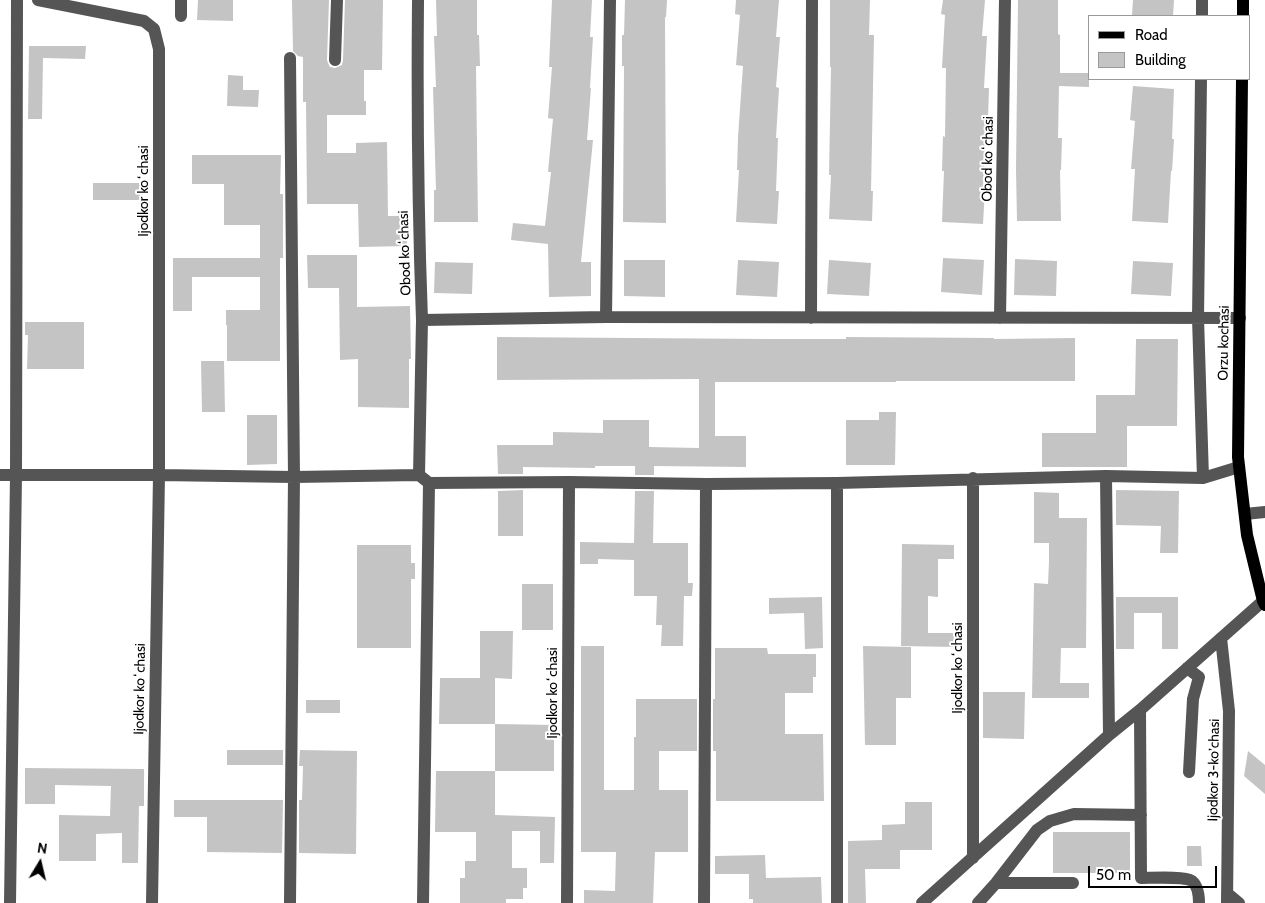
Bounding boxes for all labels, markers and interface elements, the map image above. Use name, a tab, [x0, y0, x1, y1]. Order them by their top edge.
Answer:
legend	[1088, 15, 1250, 80]
text: Road	[1135, 26, 1168, 44]
text: Building	[1135, 51, 1186, 69]
street label: Obod koʻchasi	[979, 116, 997, 202]
street label: Ijodkor koʻchasi	[136, 145, 152, 237]
street label: Obod koʻchasi	[395, 210, 415, 296]
street label: Orzu kochasi	[1215, 305, 1233, 381]
street label: Ijodkor koʻchasi	[950, 622, 966, 714]
street label: Ijodkor koʻchasi	[131, 643, 149, 735]
street label: Ijodkor koʻchasi	[545, 647, 561, 739]
street label: Ijodkor 3-koʼchasi	[1205, 718, 1223, 822]
north arrow	[15, 838, 65, 888]
text: N	[36, 839, 49, 858]
scale bar	[1090, 856, 1219, 888]
text: 50 m	[1096, 866, 1131, 884]

